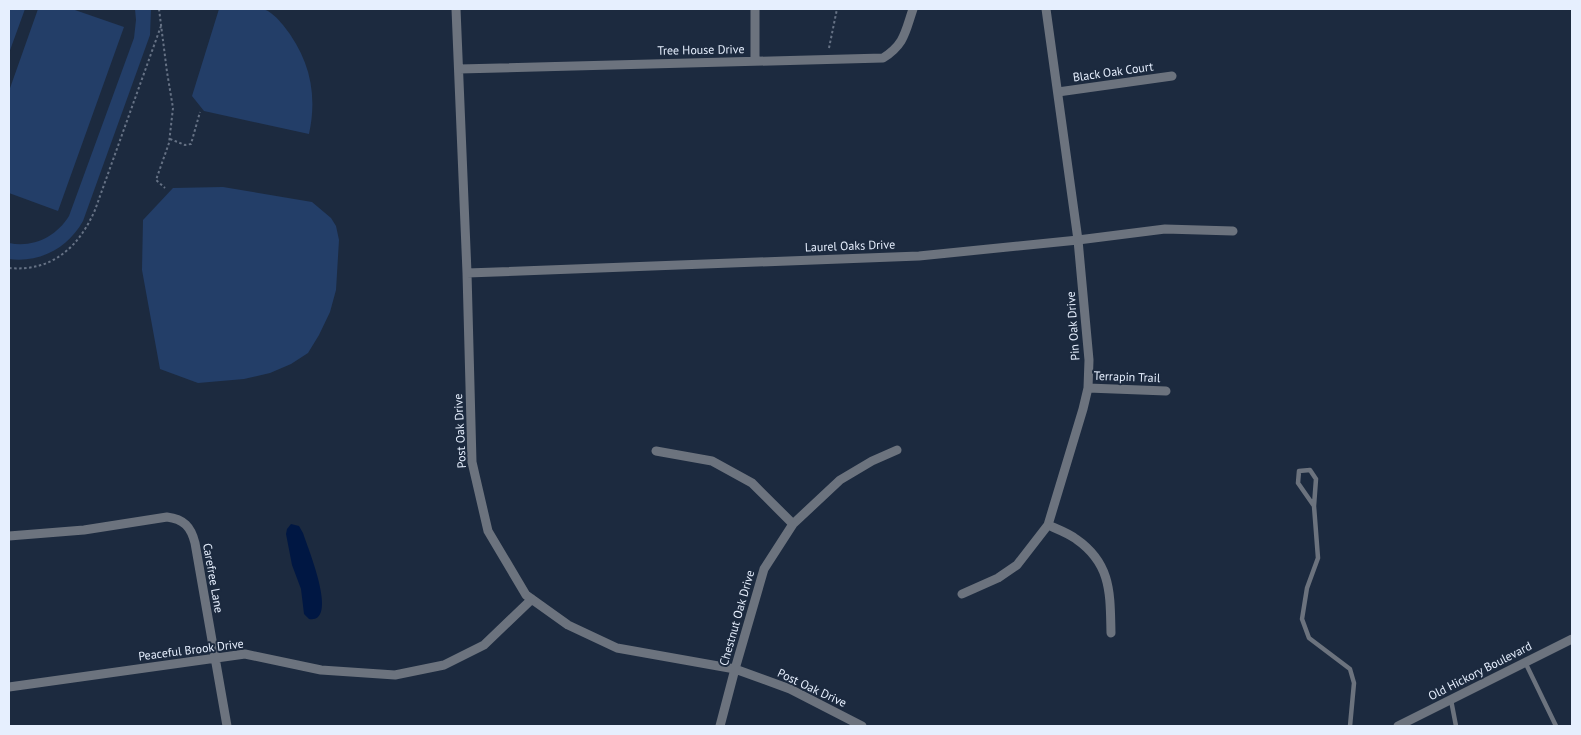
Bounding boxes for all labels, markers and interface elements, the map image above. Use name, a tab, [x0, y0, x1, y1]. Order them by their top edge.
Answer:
street label: Tree House Drive	[657, 41, 745, 58]
street label: Black Oak Court	[1072, 58, 1154, 85]
street label: Laurel Oaks Drive	[805, 236, 895, 255]
street label: Pin Oak Drive	[1063, 291, 1082, 361]
street label: Terrapin Trail	[1093, 368, 1161, 385]
street label: Post Oak Drive	[450, 393, 469, 469]
street label: Carefree Lane	[200, 542, 227, 614]
street label: Chestnut Oak Drive	[716, 568, 757, 667]
street label: Peaceful Brook Drive	[137, 636, 244, 663]
street label: Old Hickory Boulevard	[1426, 638, 1534, 703]
street label: Post Oak Drive	[775, 665, 849, 710]

